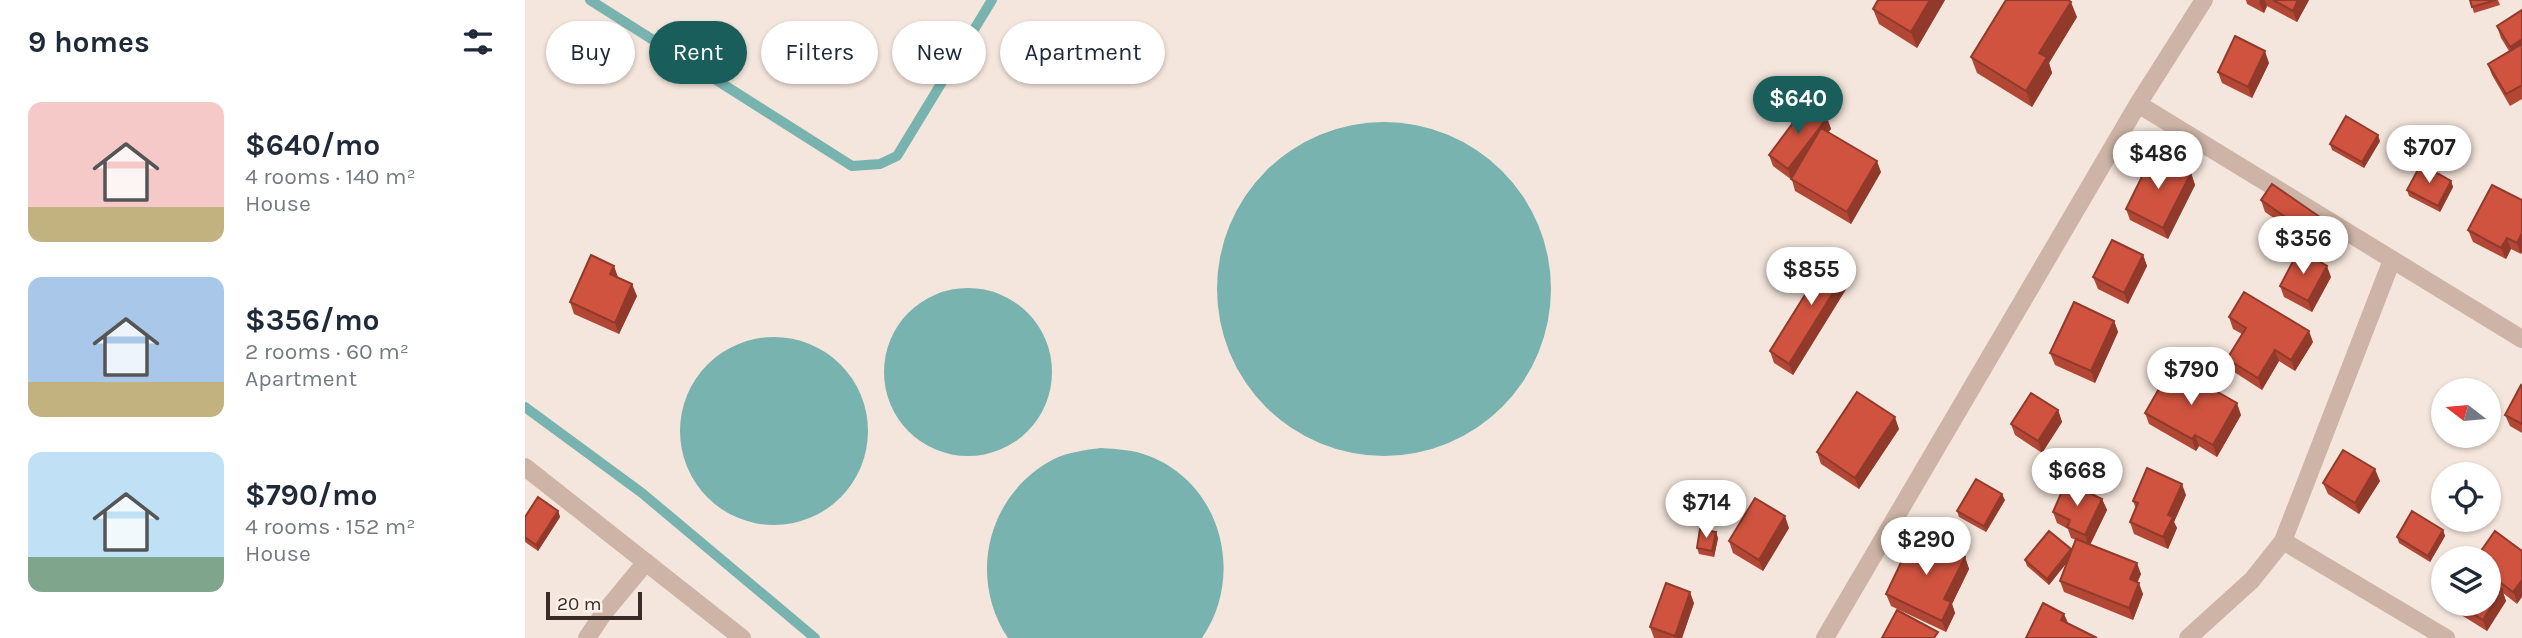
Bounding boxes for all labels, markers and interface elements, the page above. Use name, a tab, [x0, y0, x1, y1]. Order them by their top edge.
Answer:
chip: Buy	[546, 21, 635, 84]
chip: Rent	[649, 21, 747, 84]
chip: Filters	[761, 21, 878, 84]
chip: New	[892, 21, 986, 84]
chip: Apartment	[1000, 21, 1165, 84]
icon: filters	[459, 23, 497, 61]
text: 9 homes	[28, 24, 150, 60]
pin: $640	[1757, 76, 1839, 136]
text: $640	[1769, 85, 1827, 112]
pin: $707	[2388, 125, 2470, 185]
text: $640/mo	[245, 127, 380, 163]
icon: home	[84, 130, 168, 214]
pin: $486	[2117, 132, 2199, 191]
text: $707	[2402, 134, 2456, 161]
text: $486	[2129, 140, 2187, 167]
text: 4 rooms · 140 m²	[245, 163, 416, 190]
text: House	[245, 190, 311, 217]
pin: $356	[2262, 216, 2344, 276]
text: $356	[2274, 225, 2332, 252]
pin: $855	[1770, 247, 1852, 307]
text: $855	[1782, 256, 1840, 283]
text: $356/mo	[245, 302, 380, 338]
icon: home	[84, 305, 168, 389]
text: 2 rooms · 60 m²	[245, 338, 409, 365]
pin: $790	[2150, 348, 2232, 407]
text: $790	[2163, 356, 2219, 383]
text: Apartment	[245, 365, 357, 392]
north arrow	[2431, 378, 2501, 448]
map controls	[2431, 378, 2501, 616]
pin: $668	[2036, 448, 2118, 508]
text: $668	[2048, 457, 2106, 484]
button: locate	[2431, 462, 2501, 532]
text: $790/mo	[245, 477, 377, 513]
icon: home	[84, 480, 168, 564]
pin: $714	[1665, 480, 1747, 540]
text: $714	[1681, 489, 1731, 516]
text: 4 rooms · 152 m²	[245, 513, 416, 540]
pin: $290	[1885, 518, 1967, 577]
text: $290	[1897, 526, 1955, 553]
text: House	[245, 540, 311, 567]
button: layers	[2431, 546, 2501, 616]
scale bar	[546, 589, 642, 621]
text: 20 m	[557, 593, 602, 615]

